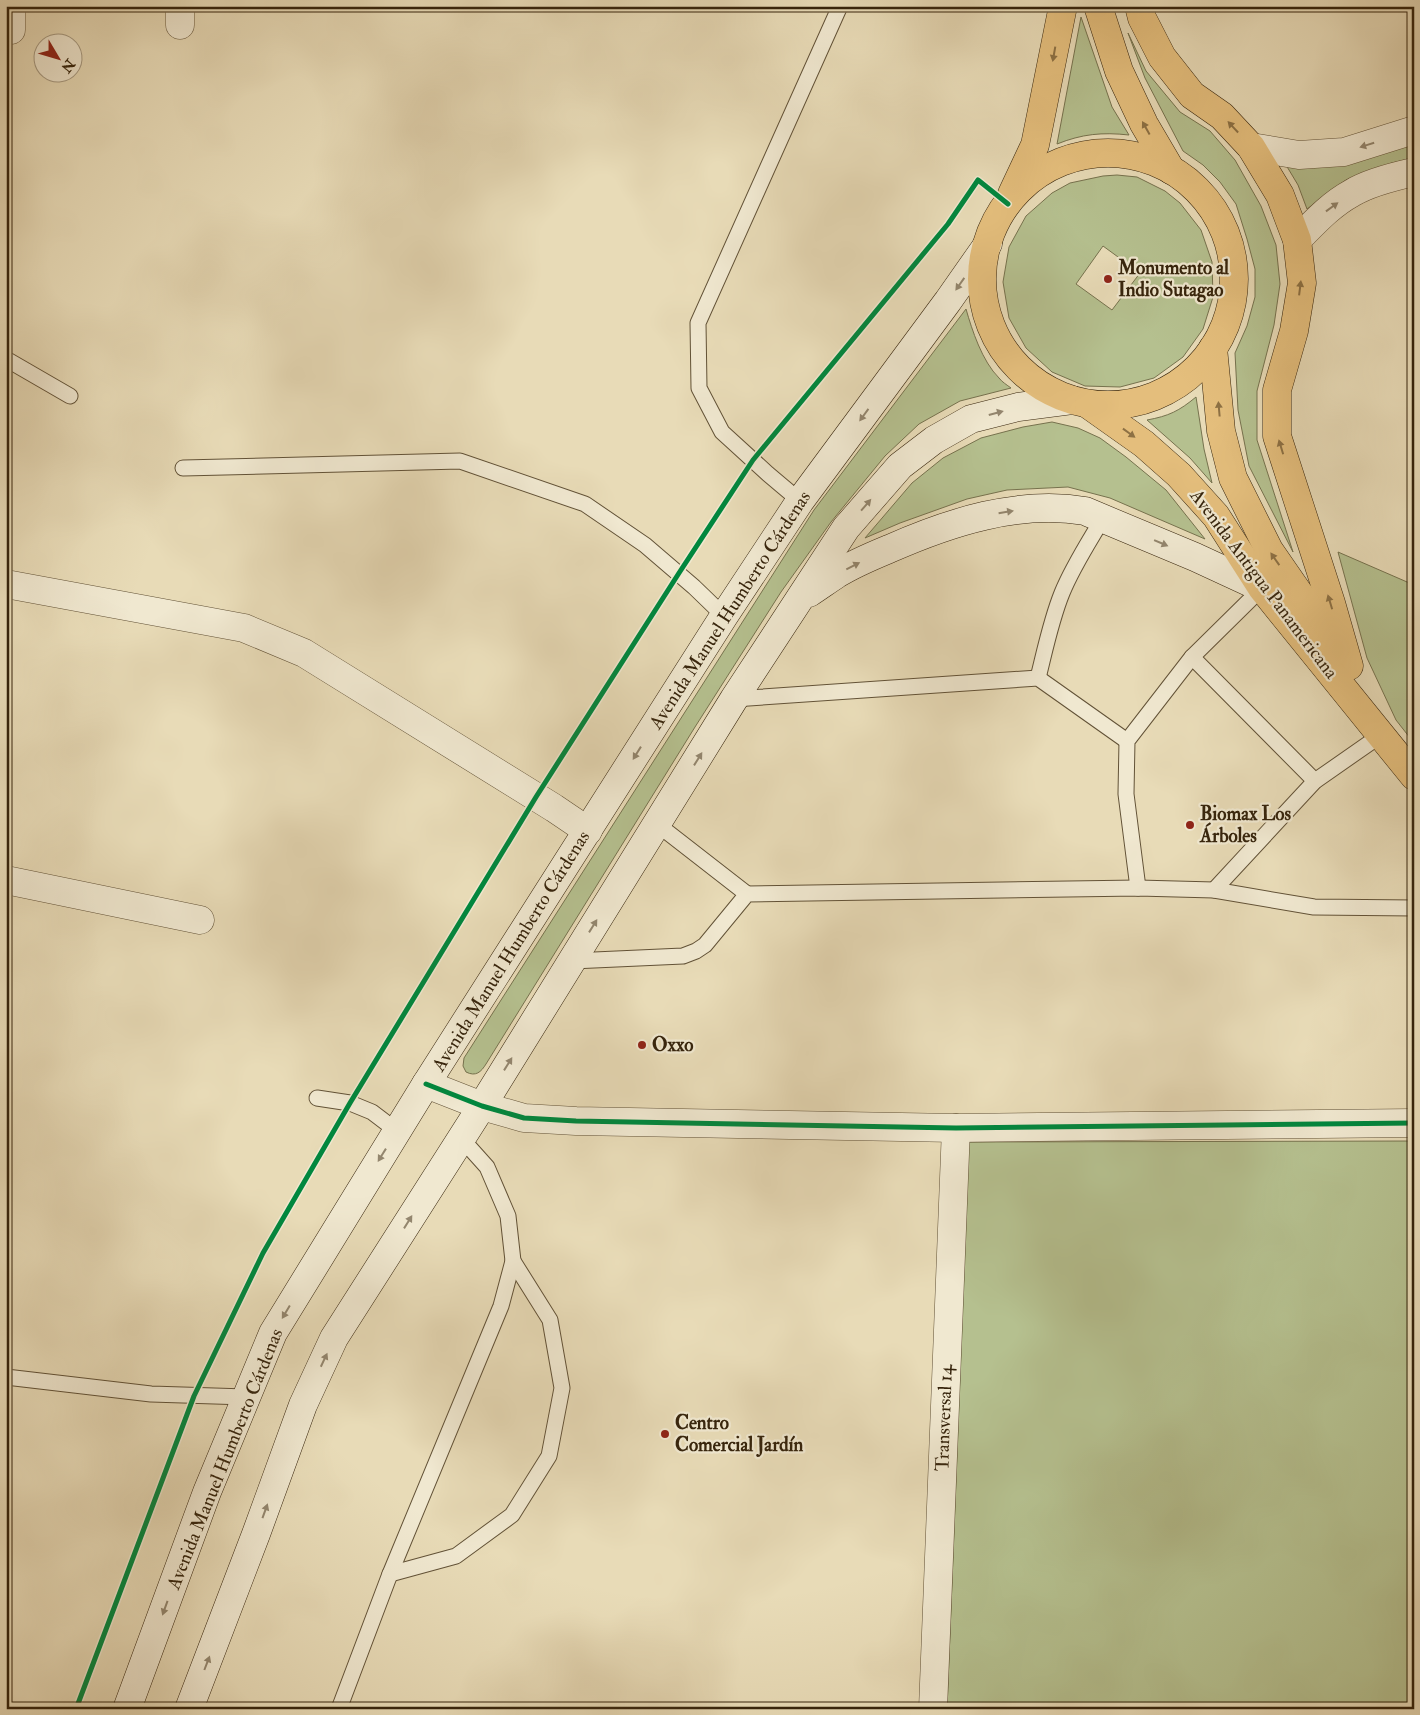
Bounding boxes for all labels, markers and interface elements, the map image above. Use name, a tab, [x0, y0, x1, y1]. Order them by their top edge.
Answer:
north arrow	[32, 32, 82, 82]
one-way arrow	[1049, 46, 1057, 62]
text: N	[57, 55, 79, 76]
one-way arrow	[1142, 121, 1151, 135]
one-way arrow	[1227, 121, 1239, 133]
one-way arrow	[1360, 142, 1375, 149]
one-way arrow	[1325, 202, 1339, 212]
place label: Monumento al Indio Sutagao	[1117, 256, 1229, 303]
marker: Monumento al Indio Sutagao	[1102, 273, 1114, 285]
one-way arrow	[955, 277, 965, 291]
one-way arrow	[1296, 280, 1304, 296]
one-way arrow	[1215, 401, 1223, 417]
one-way arrow	[858, 408, 869, 421]
one-way arrow	[988, 409, 1004, 417]
one-way arrow	[1122, 428, 1136, 438]
one-way arrow	[1276, 440, 1284, 455]
street label: Avenida Antigua Panamericana	[1184, 484, 1343, 684]
street label: Avenida Manuel Humberto Cárdenas	[643, 486, 816, 735]
one-way arrow	[861, 499, 872, 512]
one-way arrow	[998, 508, 1014, 516]
one-way arrow	[1154, 539, 1168, 547]
one-way arrow	[1270, 552, 1280, 566]
one-way arrow	[846, 562, 860, 570]
one-way arrow	[1326, 595, 1334, 610]
one-way arrow	[632, 747, 641, 760]
one-way arrow	[693, 752, 702, 765]
place label: Biomax Los Árboles	[1199, 802, 1291, 848]
marker: Biomax Los Árboles	[1184, 819, 1196, 831]
street label: Avenida Manuel Humberto Cárdenas	[426, 826, 595, 1077]
one-way arrow	[589, 920, 598, 933]
place label: Oxxo	[652, 1033, 693, 1057]
marker: Oxxo	[636, 1039, 648, 1051]
one-way arrow	[503, 1058, 512, 1071]
one-way arrow	[377, 1149, 387, 1162]
one-way arrow	[404, 1215, 413, 1228]
one-way arrow	[282, 1305, 291, 1318]
street label: Avenida Manuel Humberto Cárdenas	[161, 1325, 288, 1594]
one-way arrow	[320, 1353, 328, 1367]
street label: Transversal 14	[930, 1364, 958, 1472]
place label: Centro Comercial Jardín	[675, 1411, 804, 1457]
marker: Centro Comercial Jardín	[659, 1428, 671, 1440]
one-way arrow	[262, 1504, 269, 1519]
one-way arrow	[161, 1600, 168, 1615]
one-way arrow	[203, 1655, 211, 1670]

